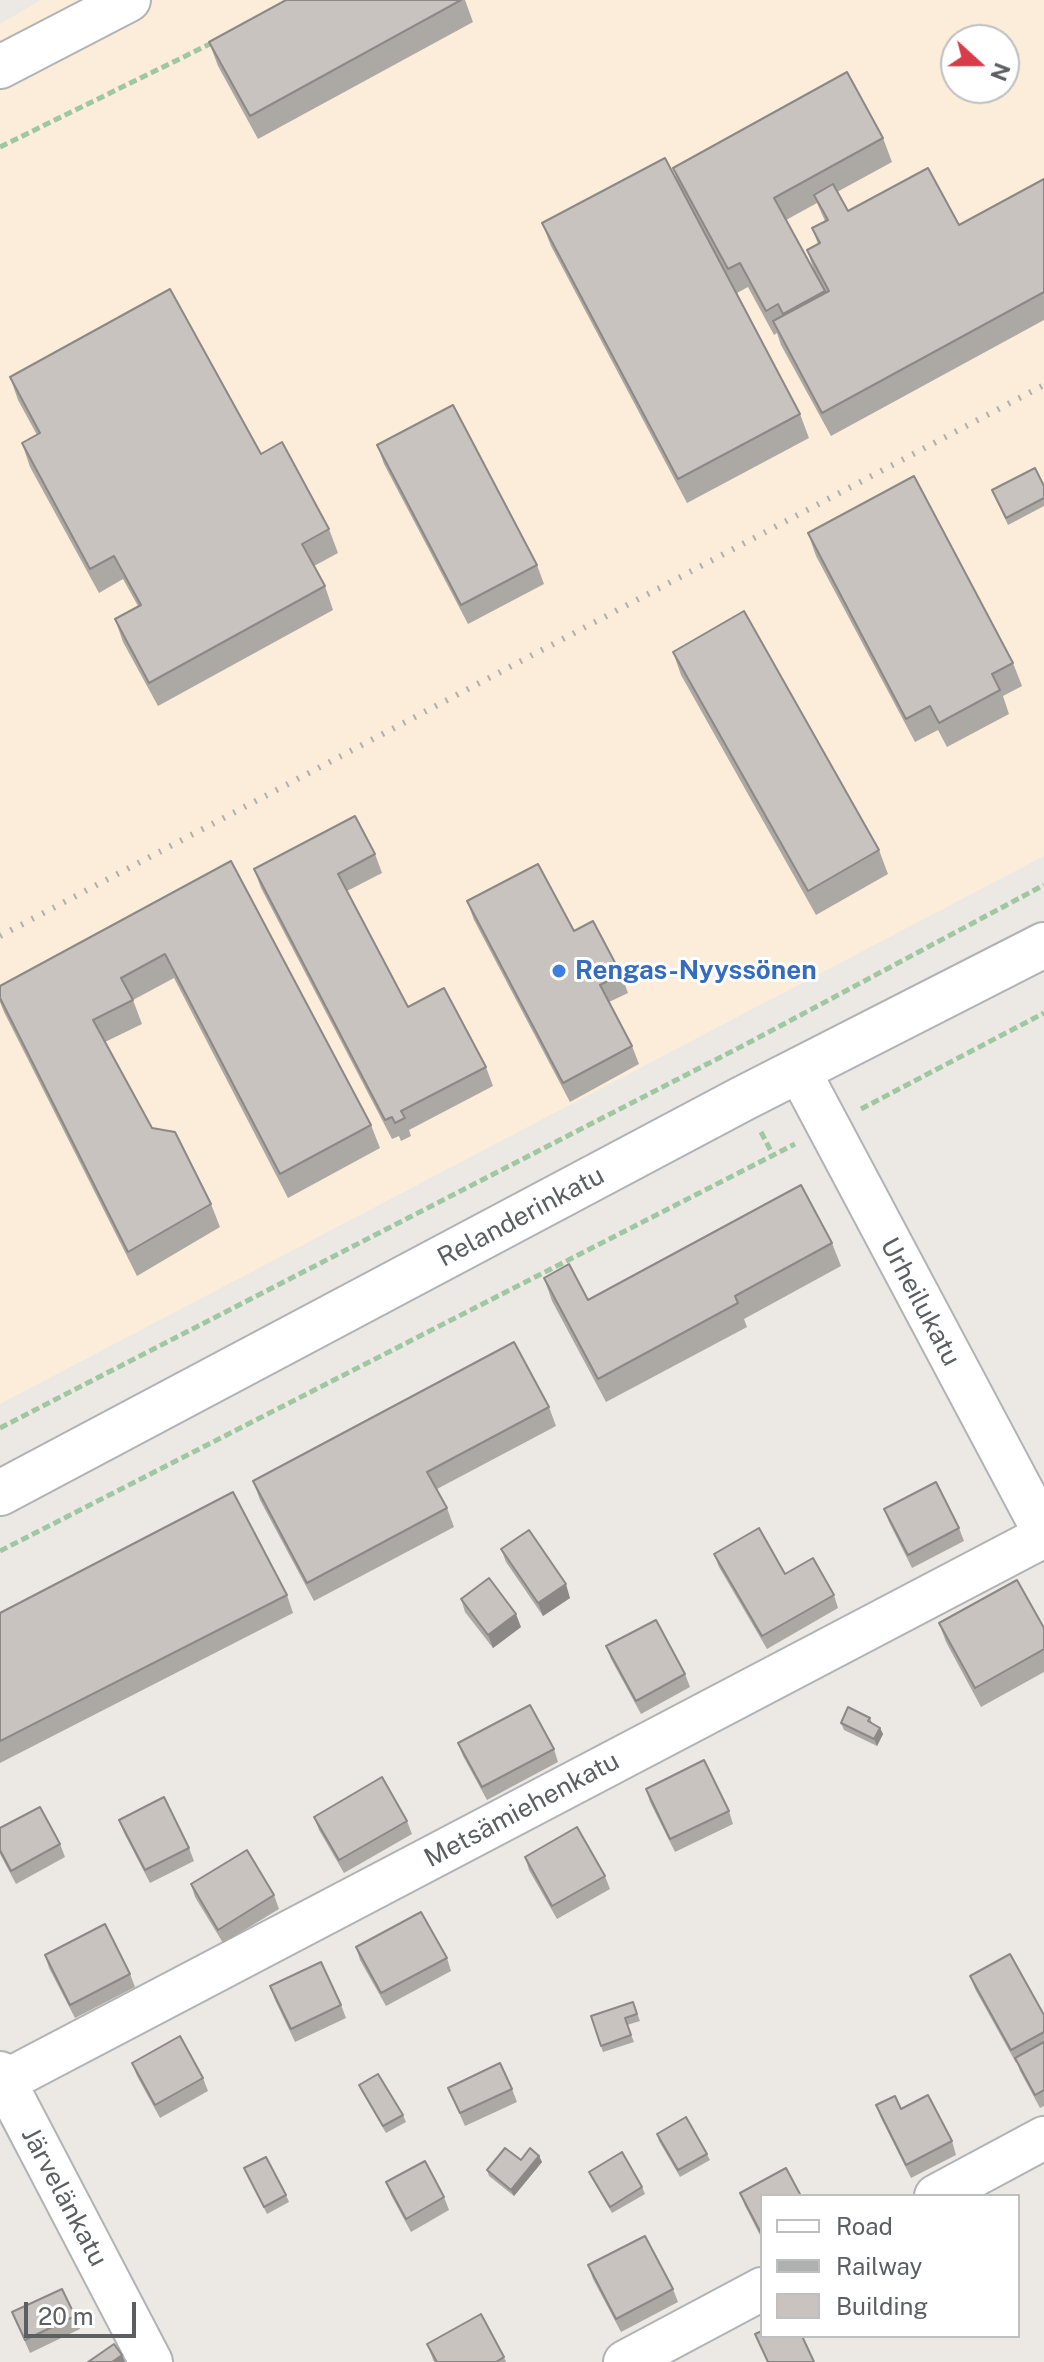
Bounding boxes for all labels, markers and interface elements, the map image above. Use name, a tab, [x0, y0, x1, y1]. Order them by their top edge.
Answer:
north arrow	[940, 24, 1020, 104]
text: N	[985, 59, 1016, 85]
place label: Rengas-Nyyssönen	[575, 955, 817, 987]
marker: Rengas-Nyyssönen	[550, 962, 568, 980]
street label: Relanderinkatu	[432, 1160, 610, 1274]
street label: Urheilukatu	[873, 1233, 967, 1371]
street label: Metsämiehenkatu	[419, 1745, 625, 1875]
street label: Järvelänkatu	[14, 2122, 114, 2272]
legend	[760, 2194, 1020, 2338]
text: Road	[836, 2212, 893, 2240]
text: Railway	[836, 2252, 922, 2280]
scale bar	[28, 2286, 140, 2336]
text: Building	[836, 2292, 928, 2320]
text: 20 m	[38, 2302, 94, 2330]

